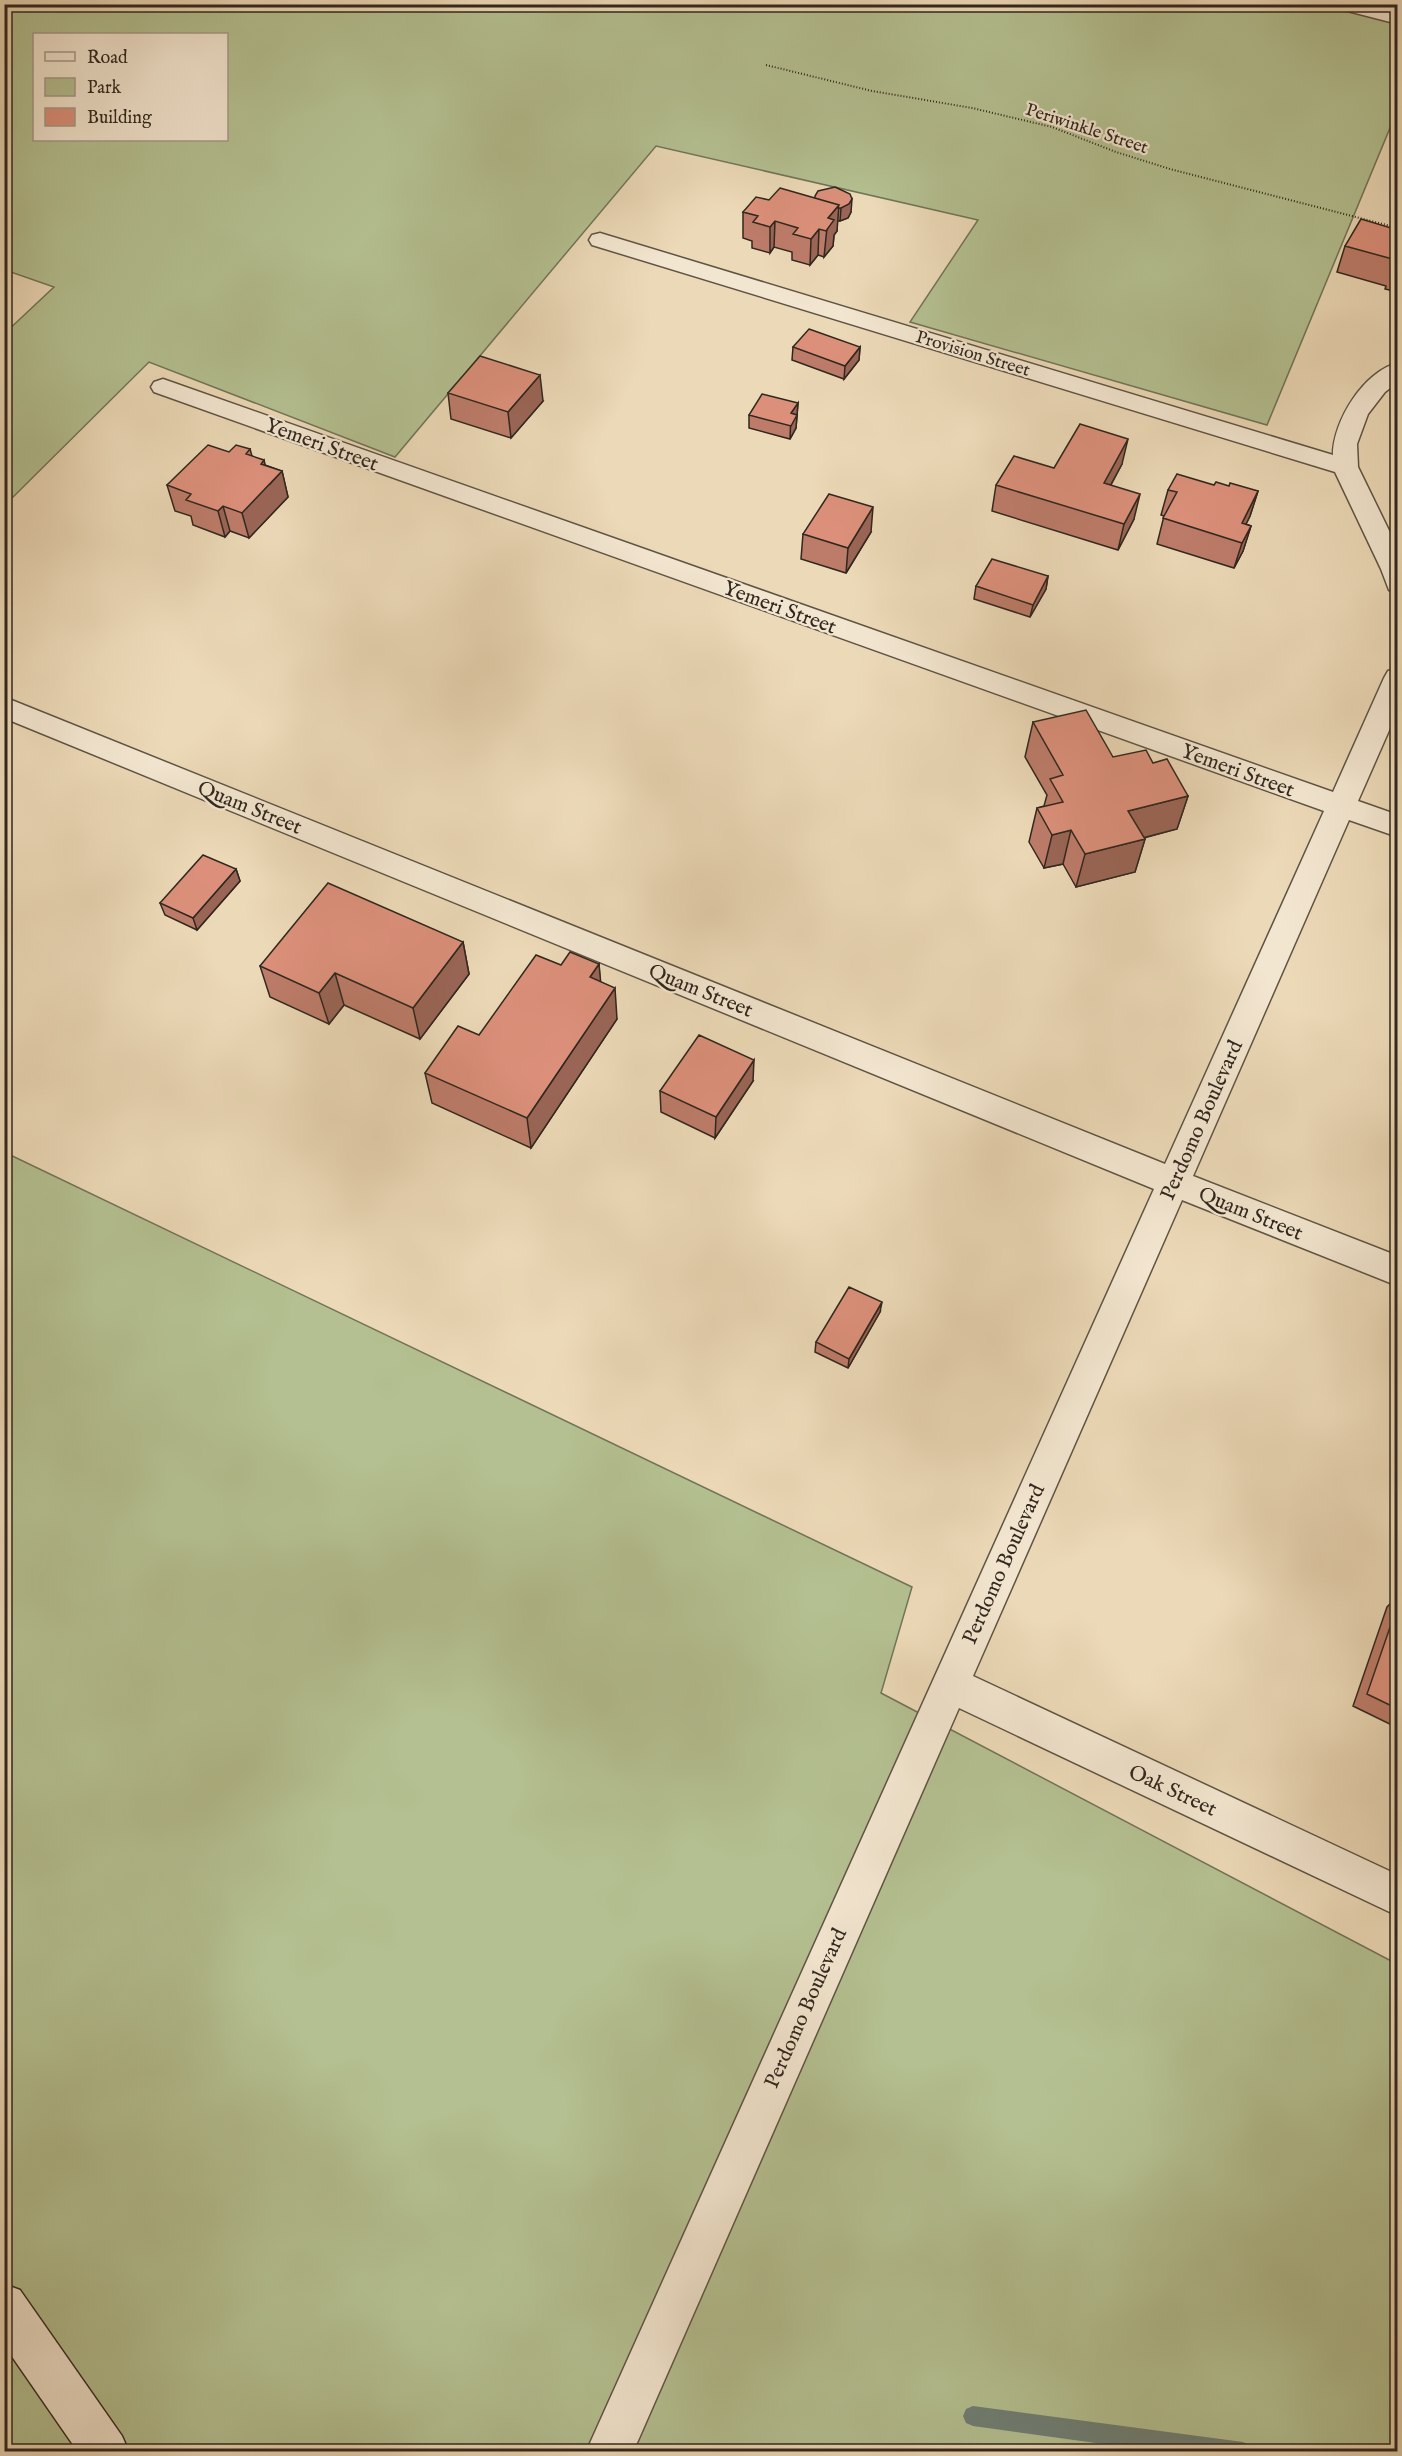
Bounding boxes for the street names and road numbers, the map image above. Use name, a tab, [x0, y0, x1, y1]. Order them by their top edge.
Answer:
street label: Periwinkle Street	[1022, 99, 1151, 160]
street label: Provision Street	[913, 326, 1032, 383]
street label: Yemeri Street	[261, 412, 382, 478]
street label: Yemeri Street	[719, 575, 840, 641]
street label: Yemeri Street	[1177, 738, 1298, 804]
street label: Quam Street	[193, 775, 306, 842]
street label: Quam Street	[644, 958, 757, 1025]
street label: Perdomo Boulevard	[1155, 1036, 1250, 1205]
street label: Quam Street	[1194, 1181, 1307, 1248]
street label: Perdomo Boulevard	[957, 1480, 1052, 1649]
street label: Oak Street	[1124, 1759, 1221, 1824]
street label: Perdomo Boulevard	[759, 1924, 854, 2093]

